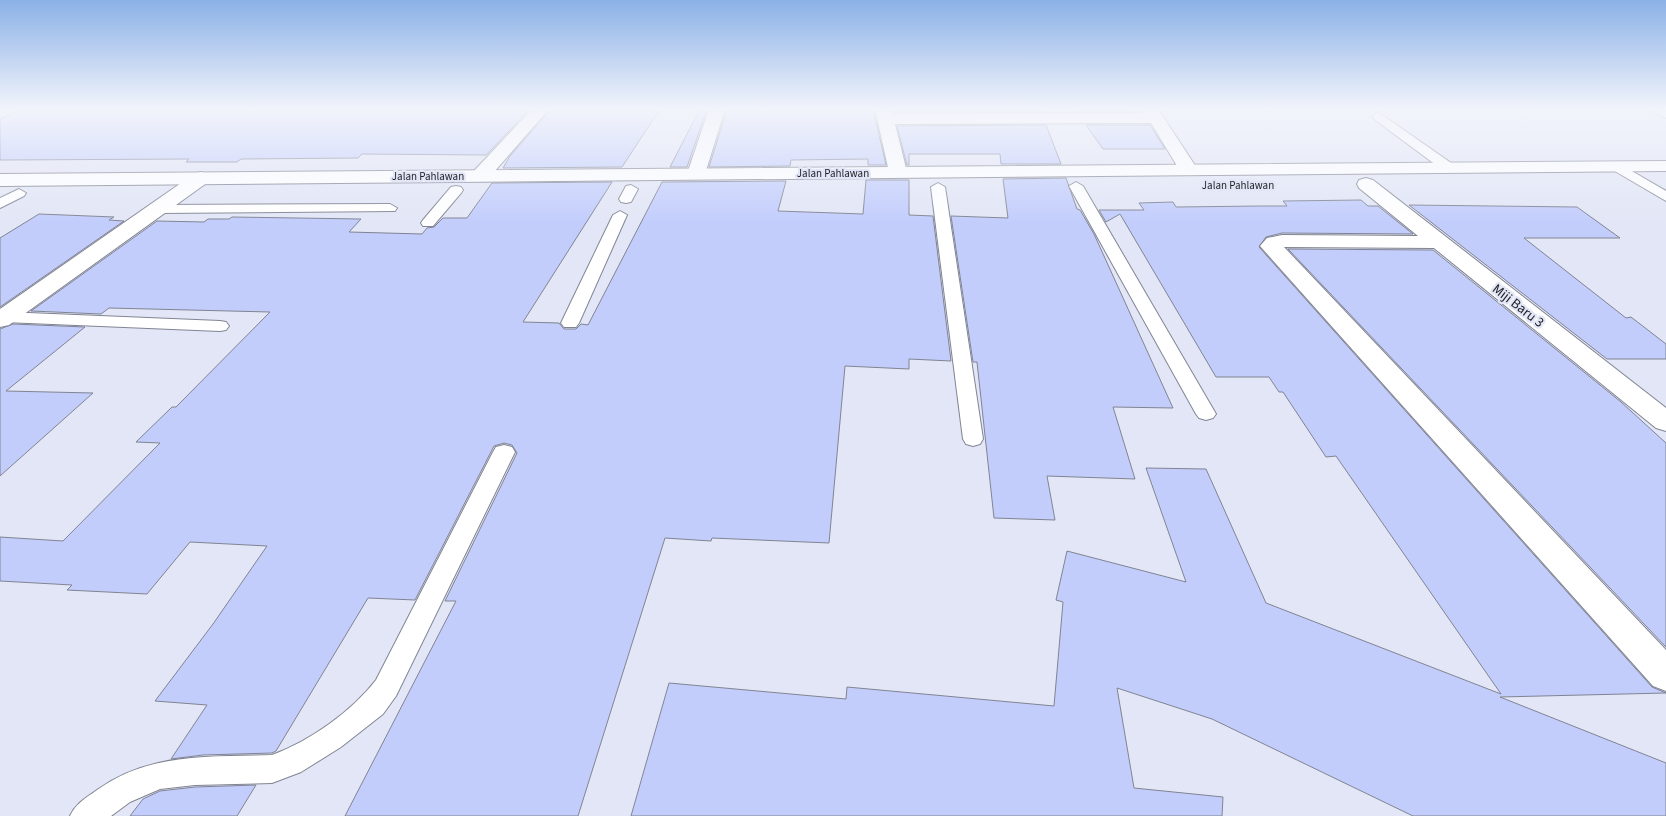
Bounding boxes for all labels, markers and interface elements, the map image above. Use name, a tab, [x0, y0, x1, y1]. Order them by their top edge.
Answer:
street label: Jalan Pahlawan	[797, 166, 869, 181]
street label: Jalan Pahlawan	[392, 169, 464, 184]
street label: Jalan Pahlawan	[1202, 178, 1274, 193]
street label: Miji Baru 3	[1488, 279, 1548, 333]

